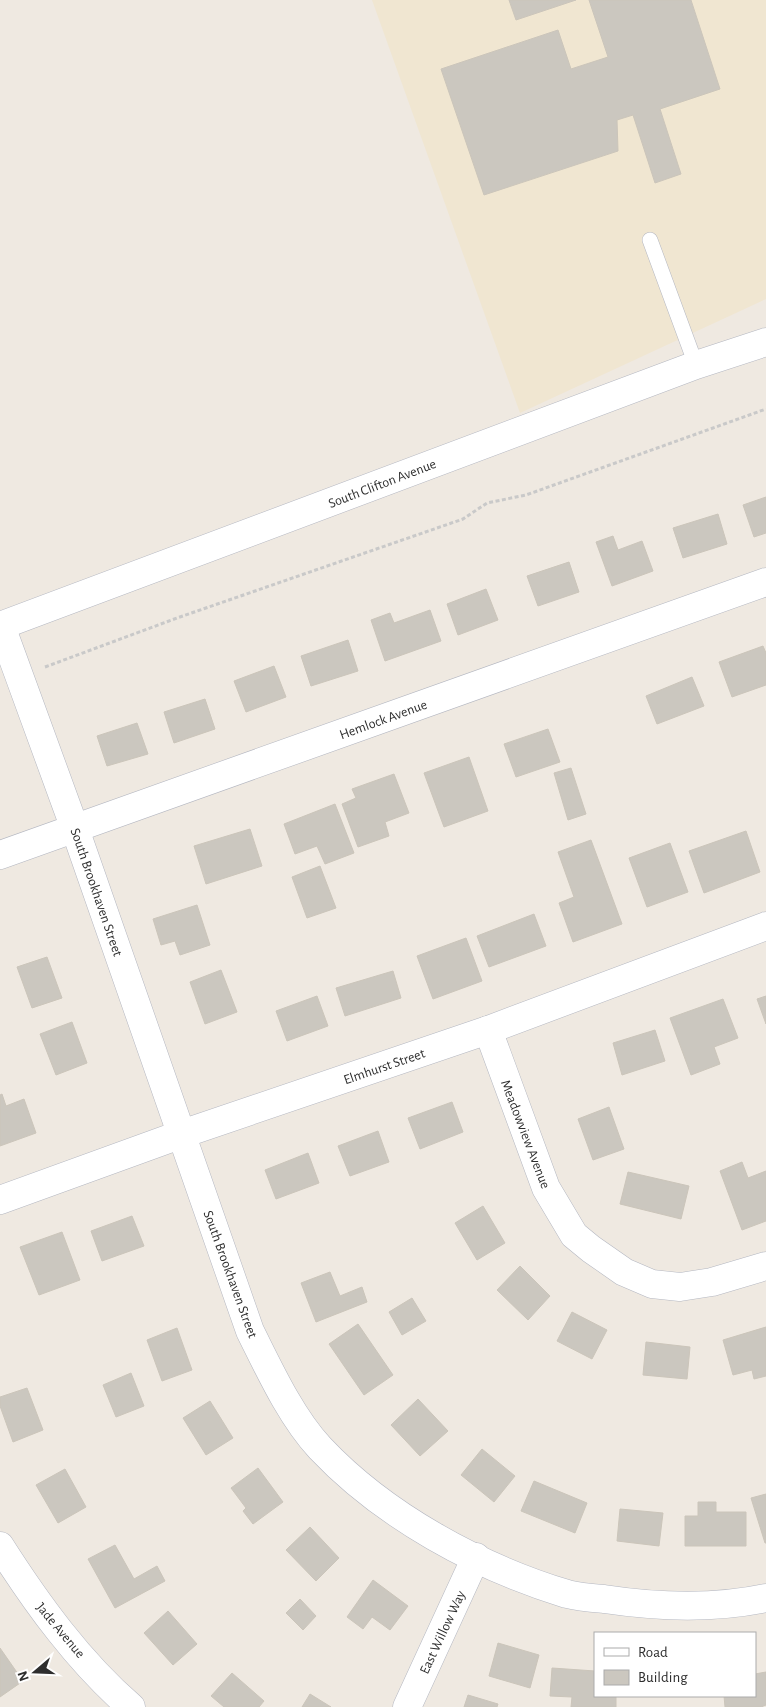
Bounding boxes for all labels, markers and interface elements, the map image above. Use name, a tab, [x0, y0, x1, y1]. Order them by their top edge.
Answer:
street label: South Clifton Avenue	[327, 457, 438, 511]
street label: Hemlock Avenue	[338, 698, 429, 742]
street label: South Brookhaven Street	[68, 826, 125, 959]
street label: Elmhurst Street	[342, 1046, 427, 1087]
street label: Meadowview Avenue	[498, 1078, 552, 1191]
street label: South Brookhaven Street	[200, 1209, 260, 1341]
street label: East Willow Way	[418, 1589, 468, 1676]
street label: Jade Avenue	[33, 1600, 87, 1661]
legend	[594, 1632, 756, 1697]
text: Road	[638, 1645, 668, 1660]
north arrow	[10, 1647, 60, 1697]
text: N	[15, 1669, 32, 1683]
text: Building	[638, 1670, 688, 1685]

